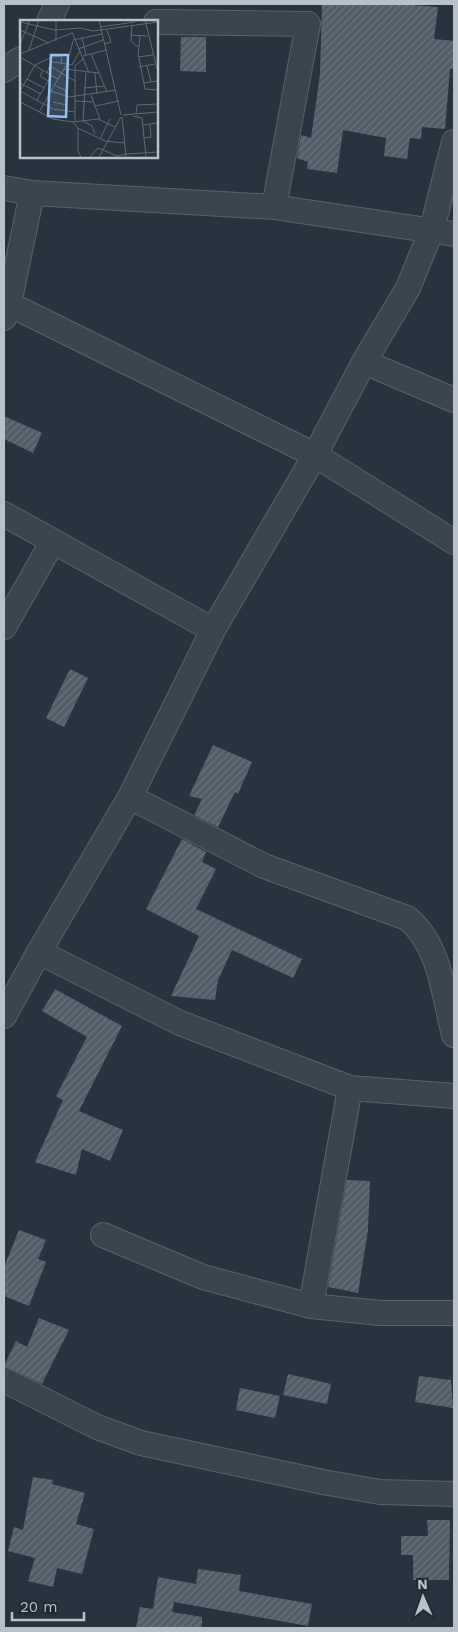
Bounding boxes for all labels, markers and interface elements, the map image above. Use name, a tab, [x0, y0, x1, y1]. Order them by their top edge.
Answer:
inset map	[20, 20, 158, 158]
north arrow	[398, 1572, 448, 1622]
text: N	[417, 1576, 428, 1592]
scale bar	[12, 1590, 85, 1622]
text: 20 m	[20, 1598, 58, 1616]

